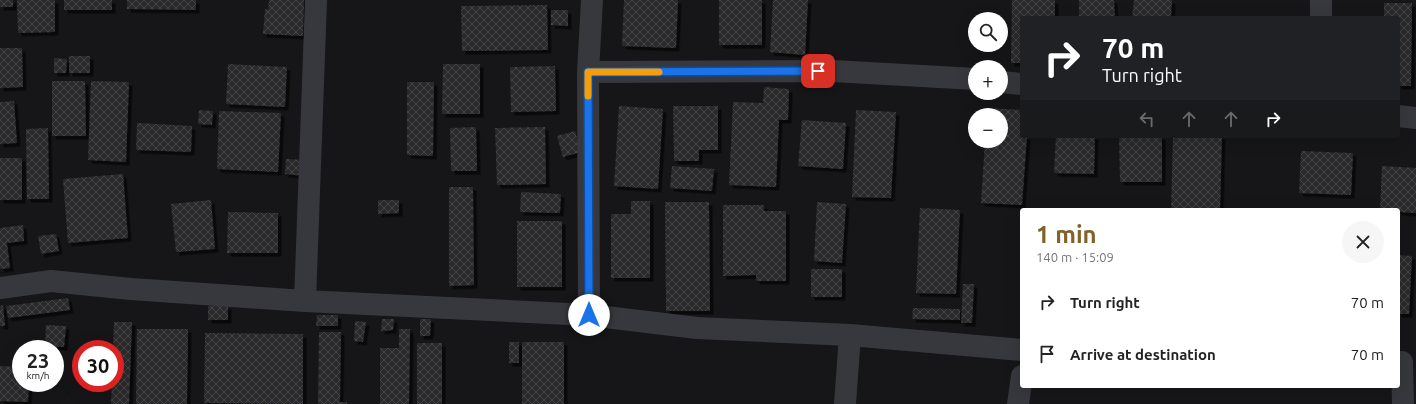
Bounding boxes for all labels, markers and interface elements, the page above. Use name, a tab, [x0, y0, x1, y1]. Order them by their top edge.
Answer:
map controls	[968, 12, 1008, 148]
button: search	[968, 12, 1008, 52]
icon: right	[1036, 32, 1088, 84]
text: 70 m	[1102, 32, 1164, 63]
pin	[801, 54, 835, 88]
icon: arrive	[807, 60, 829, 82]
button: +	[968, 60, 1008, 100]
text: Turn right	[1102, 65, 1182, 85]
button: −	[968, 108, 1008, 148]
icon: left	[1136, 108, 1158, 130]
icon: ahead	[1178, 108, 1200, 130]
icon: ahead	[1220, 108, 1242, 130]
icon: right	[1262, 108, 1284, 130]
text: 1 min	[1036, 221, 1097, 248]
button: close	[1342, 221, 1384, 263]
text: 140 m · 15:09	[1036, 250, 1114, 264]
icon: right	[1036, 291, 1058, 313]
position arrow	[568, 294, 610, 336]
text: Turn right	[1070, 294, 1140, 311]
text: 70 m	[1351, 294, 1384, 311]
speed limit sign: 30	[72, 340, 124, 392]
icon: arrive	[1036, 343, 1058, 365]
text: Arrive at destination	[1070, 346, 1216, 363]
text: 70 m	[1351, 346, 1384, 363]
text: 23	[27, 349, 49, 372]
text: km/h	[26, 370, 50, 381]

